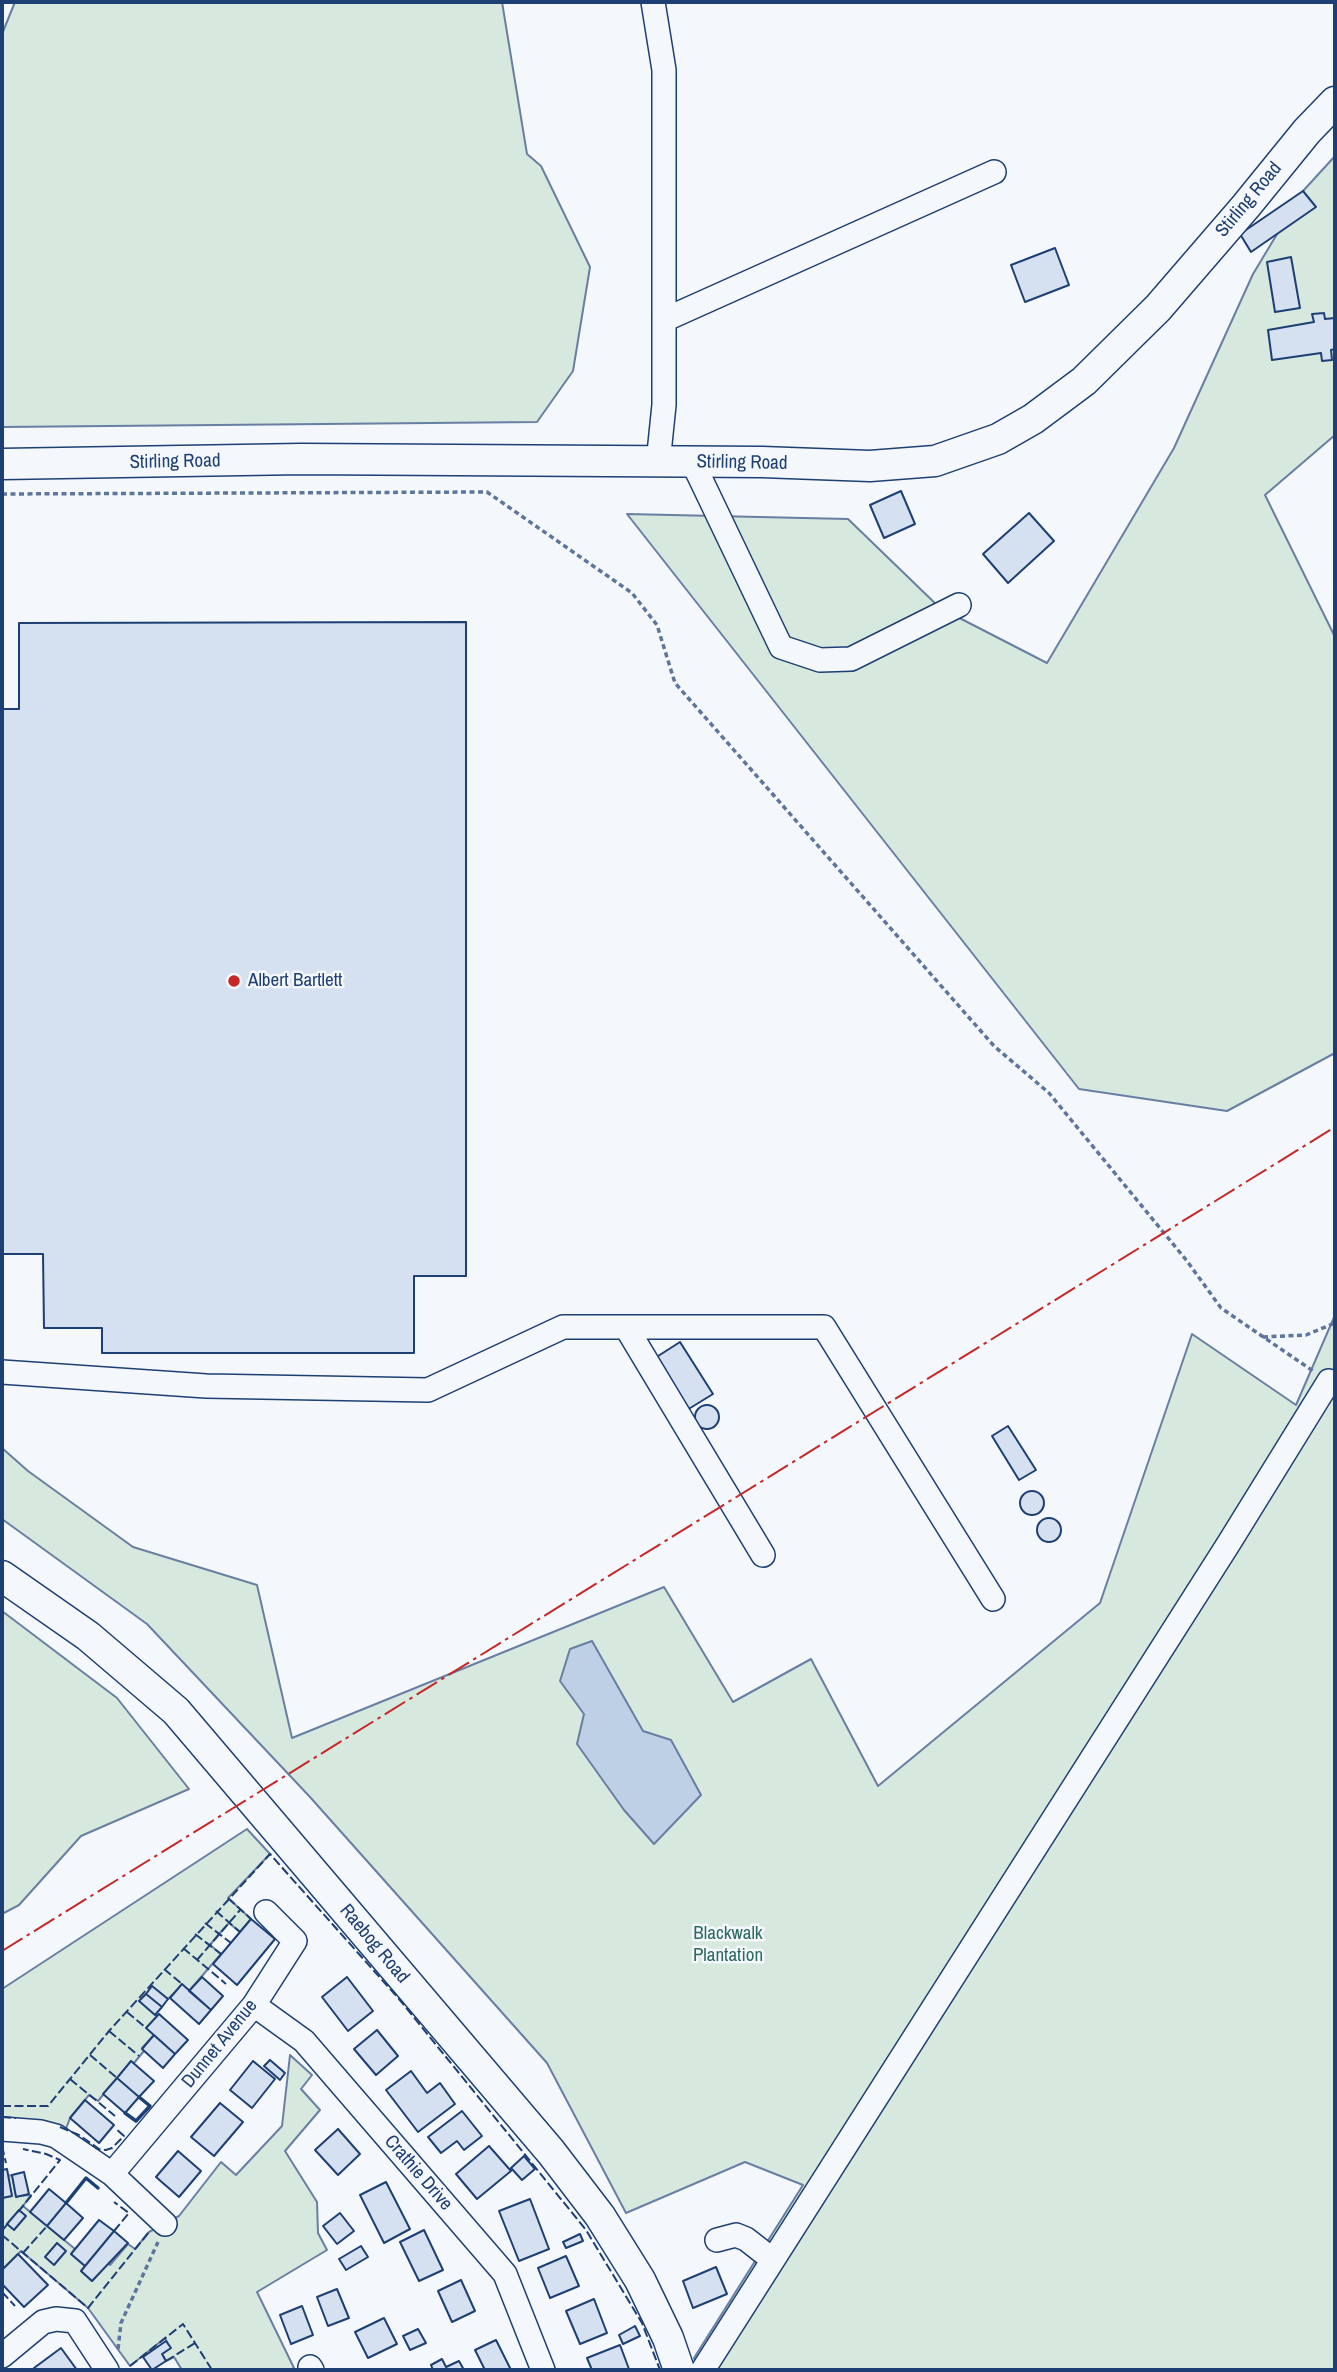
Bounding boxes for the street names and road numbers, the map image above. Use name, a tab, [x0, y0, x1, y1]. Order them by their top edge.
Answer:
street label: Stirling Road	[1211, 158, 1287, 242]
street label: Stirling Road	[129, 450, 221, 474]
street label: Stirling Road	[696, 451, 788, 475]
street label: Raebog Road	[334, 1900, 414, 1988]
street label: Dunnet Avenue	[177, 1995, 263, 2093]
street label: Crathie Drive	[379, 2131, 457, 2215]

